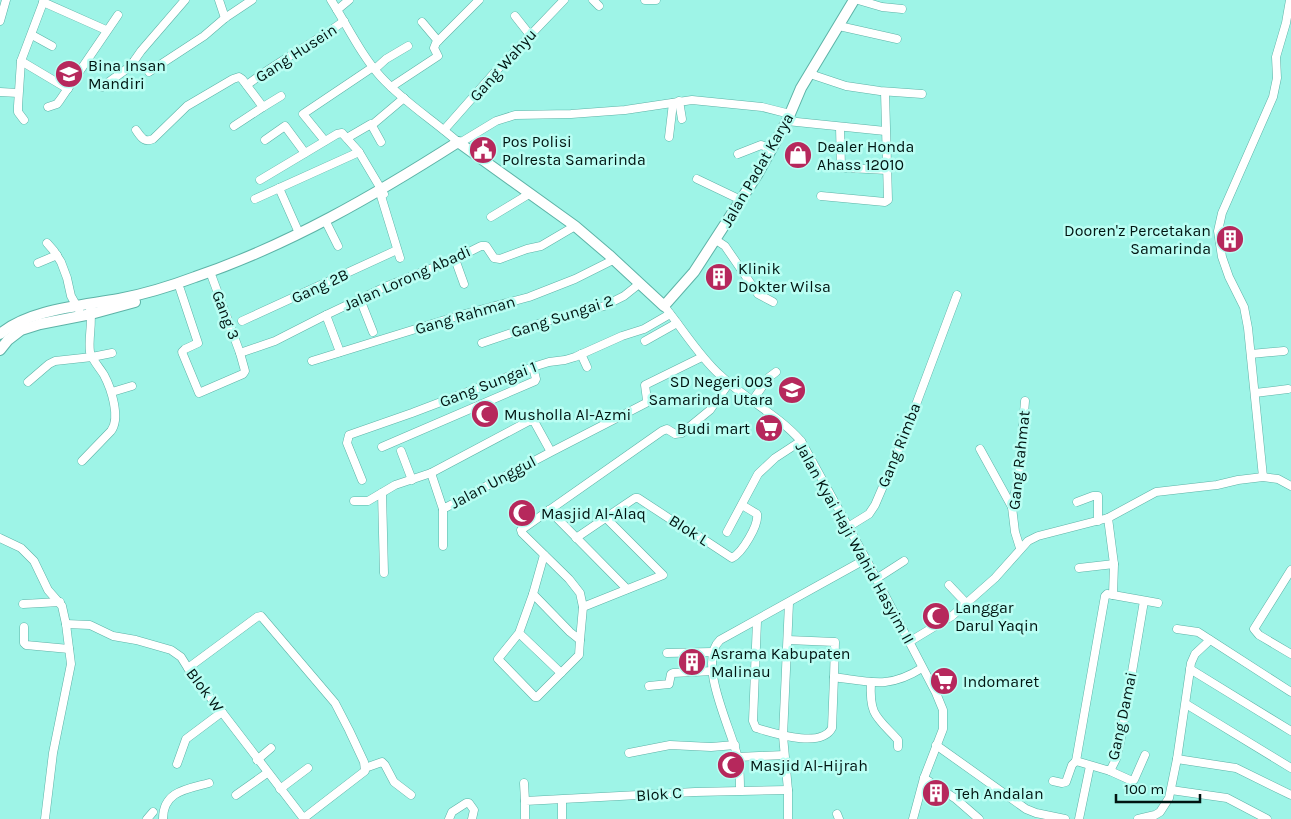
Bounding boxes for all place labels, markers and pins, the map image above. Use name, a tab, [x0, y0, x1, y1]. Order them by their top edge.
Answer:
place label: Bina Insan Mandiri	[88, 56, 166, 93]
school or university icon: Bina Insan Mandiri	[54, 59, 84, 89]
place label: Pos Polisi Polresta Samarinda	[502, 132, 646, 169]
public building icon: Pos Polisi Polresta Samarinda	[468, 135, 498, 165]
place label: Dealer Honda Ahass 12010	[817, 137, 914, 174]
shop icon: Dealer Honda Ahass 12010	[783, 140, 813, 170]
place label: Dooren'z Percetakan Samarinda	[1064, 221, 1211, 258]
building icon: Dooren'z Percetakan Samarinda	[1215, 224, 1245, 254]
place label: Klinik Dokter Wilsa	[738, 259, 831, 296]
building icon: Klinik Dokter Wilsa	[704, 262, 734, 292]
place label: SD Negeri 003 Samarinda Utara	[649, 372, 773, 409]
school or university icon: SD Negeri 003 Samarinda Utara	[777, 375, 807, 405]
mosque icon: Musholla Al-Azmi	[470, 399, 500, 429]
place label: Musholla Al-Azmi	[504, 405, 631, 424]
supermarket icon: Budi mart	[754, 413, 784, 443]
place label: Budi mart	[677, 419, 750, 438]
mosque icon: Masjid Al-Alaq	[507, 498, 537, 528]
place label: Masjid Al-Alaq	[541, 504, 646, 523]
place label: Langgar Darul Yaqin	[955, 598, 1039, 635]
mosque icon: Langgar Darul Yaqin	[921, 601, 951, 631]
place label: Asrama Kabupaten Malinau	[711, 644, 851, 681]
building icon: Asrama Kabupaten Malinau	[677, 647, 707, 677]
supermarket icon: Indomaret	[929, 666, 959, 696]
place label: Indomaret	[963, 672, 1039, 691]
mosque icon: Masjid Al-Hijrah	[716, 750, 746, 780]
place label: Masjid Al-Hijrah	[750, 756, 868, 775]
building icon: Teh Andalan	[921, 778, 951, 808]
place label: Teh Andalan	[955, 784, 1044, 803]

